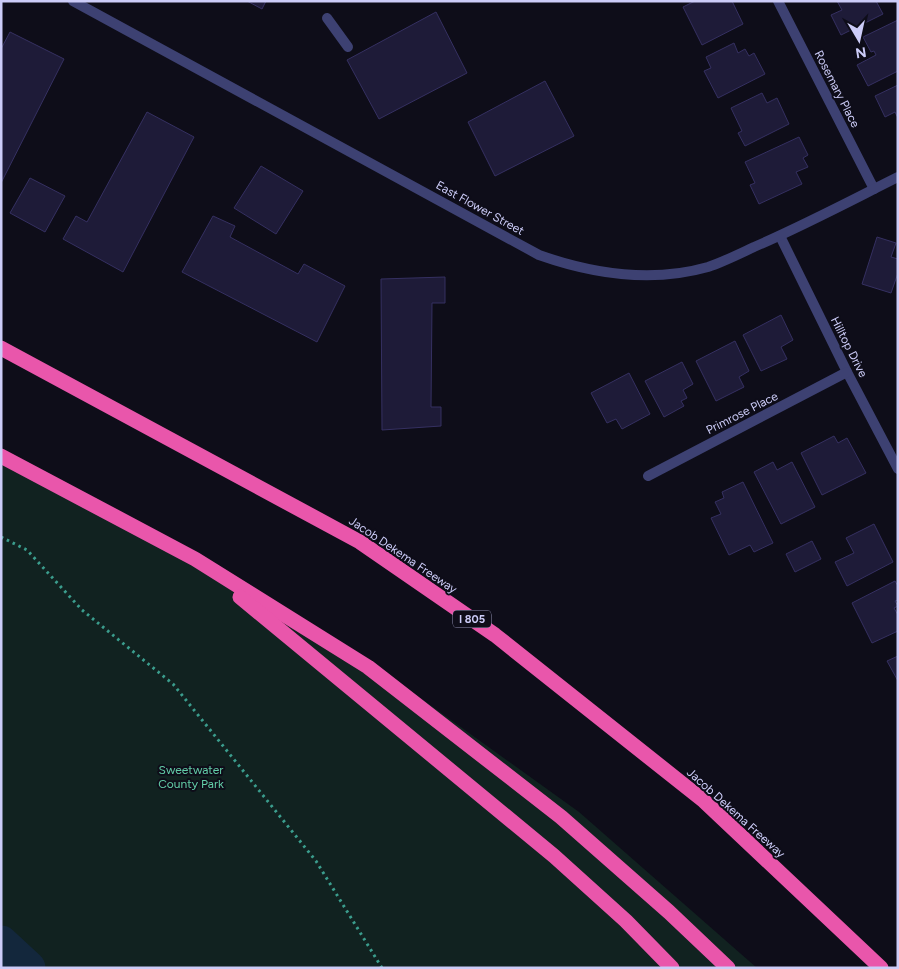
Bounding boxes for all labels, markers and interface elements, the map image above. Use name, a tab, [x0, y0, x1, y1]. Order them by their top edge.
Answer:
north arrow	[834, 15, 884, 65]
text: N	[854, 43, 868, 62]
street label: Rosemary Place	[811, 48, 863, 130]
street label: East Flower Street	[433, 178, 527, 238]
street label: Hilltop Drive	[828, 314, 870, 380]
street label: Primrose Place	[704, 389, 781, 437]
street label: Jacob Dekema Freeway	[346, 514, 460, 597]
road number: I 805	[453, 610, 491, 628]
park label: Sweetwater County Park	[158, 763, 224, 791]
street label: Jacob Dekema Freeway	[684, 765, 788, 861]

